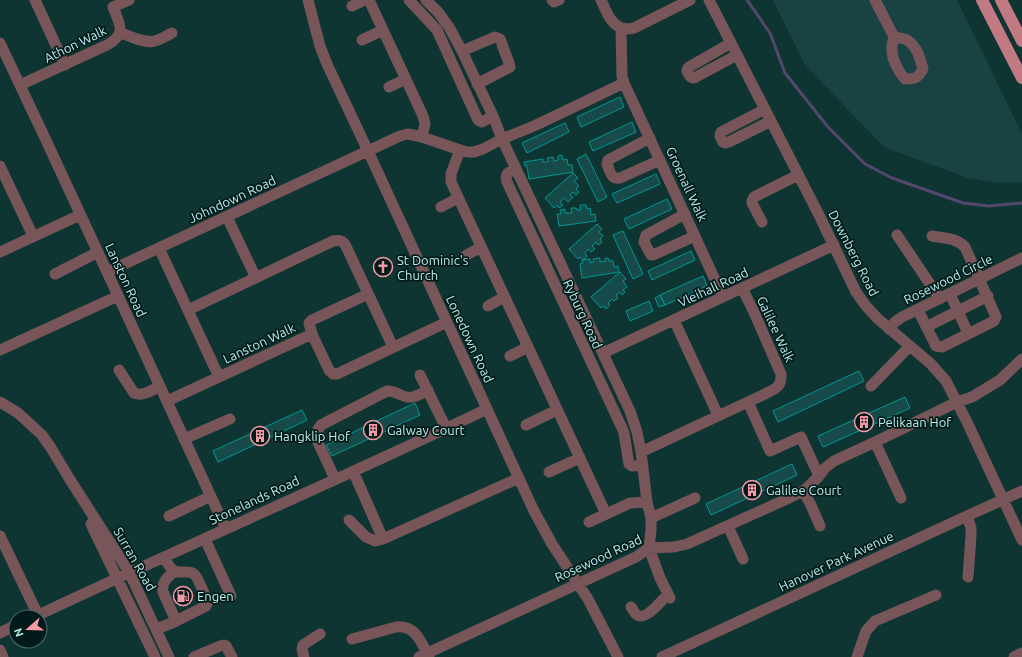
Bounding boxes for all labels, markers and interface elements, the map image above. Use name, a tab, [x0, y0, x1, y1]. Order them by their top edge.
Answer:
street label: Athon Walk	[42, 23, 109, 65]
street label: Groenall Walk	[664, 144, 711, 224]
street label: Johndown Road	[186, 173, 278, 225]
street label: Downberg Road	[826, 208, 882, 298]
street label: Lanston Road	[103, 241, 149, 319]
street label: Rosewood Circle	[901, 251, 995, 307]
place label: St Dominic's Church	[397, 253, 469, 282]
church icon: St Dominic's Church	[372, 256, 394, 278]
street label: Vleihall Road	[676, 265, 750, 309]
street label: Ryburg Road	[561, 277, 605, 351]
street label: Lonedown Road	[444, 293, 496, 385]
street label: Galilee Walk	[755, 294, 798, 365]
street label: Lanston Walk	[221, 320, 298, 366]
building icon: Pelikaan Hof	[853, 411, 875, 433]
place label: Pelikaan Hof	[878, 415, 951, 429]
building icon: Galway Court	[362, 419, 384, 441]
place label: Galway Court	[387, 423, 465, 437]
building icon: Hangklip Hof	[249, 425, 271, 447]
place label: Hangklip Hof	[274, 429, 350, 443]
street label: Stonelands Road	[207, 473, 301, 527]
building icon: Galilee Court	[741, 479, 763, 501]
place label: Galilee Court	[766, 483, 842, 497]
street label: Surran Road	[111, 525, 159, 593]
street label: Hanover Park Avenue	[777, 528, 895, 594]
street label: Rosewood Road	[552, 532, 644, 584]
fuel station icon: Engen	[172, 585, 194, 607]
place label: Engen	[197, 589, 234, 603]
north arrow	[8, 609, 48, 649]
text: N	[12, 627, 26, 638]

